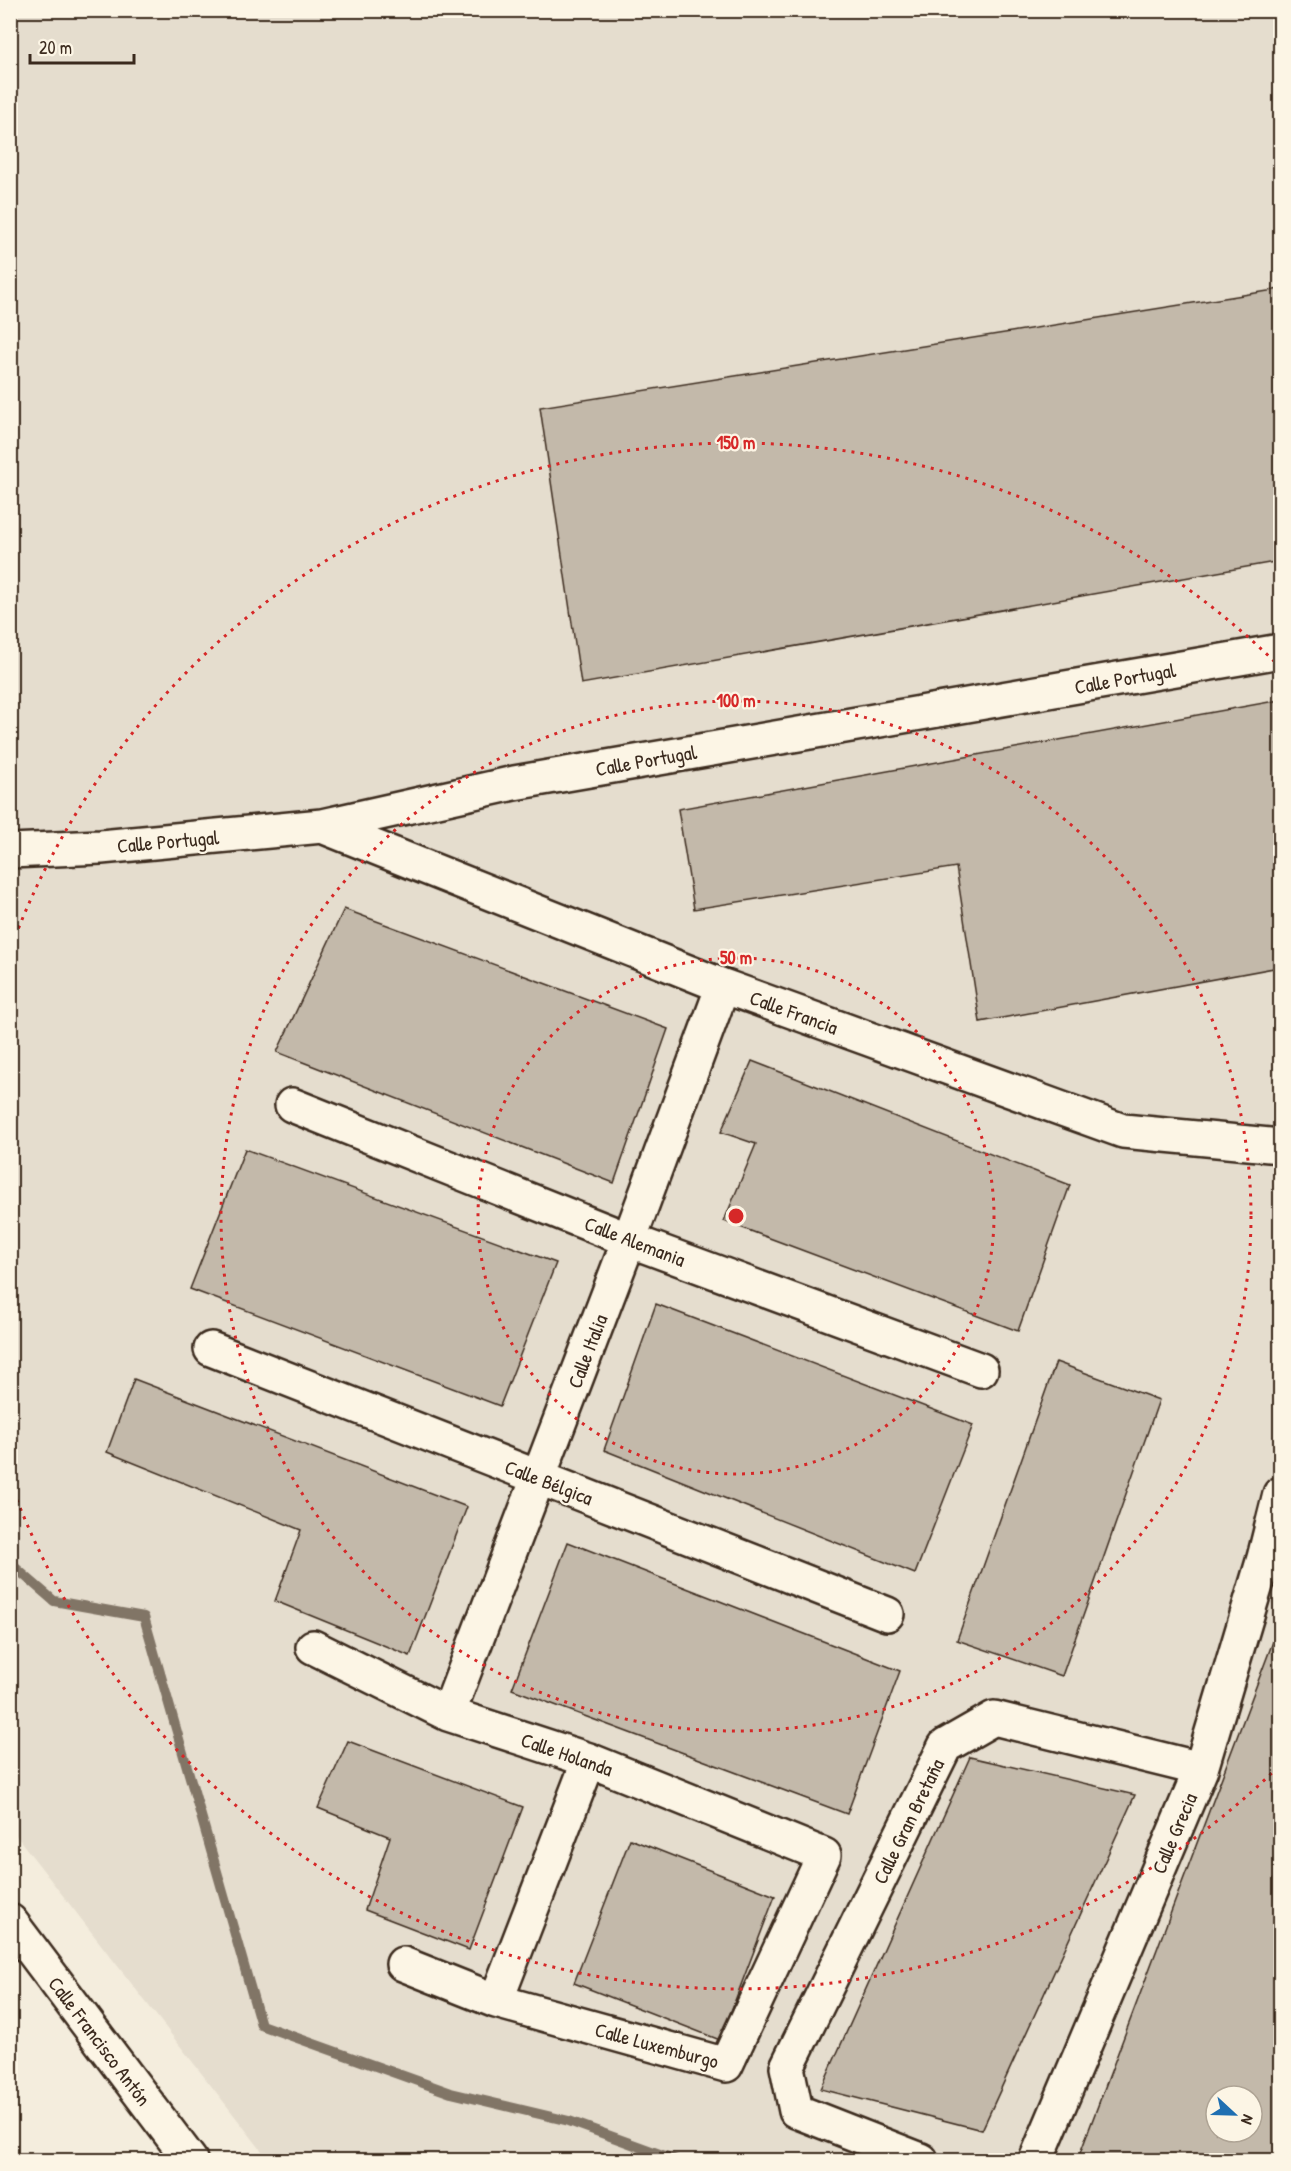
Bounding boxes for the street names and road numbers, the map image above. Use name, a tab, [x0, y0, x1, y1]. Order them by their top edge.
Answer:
street label: Calle Portugal	[1072, 656, 1178, 700]
street label: Calle Portugal	[593, 738, 699, 782]
street label: Calle Portugal	[116, 823, 221, 859]
street label: Calle Francia	[746, 984, 842, 1040]
street label: Calle Alemania	[581, 1209, 689, 1273]
street label: Calle Italia	[561, 1310, 613, 1392]
street label: Calle Bélgica	[501, 1453, 597, 1511]
street label: Calle Holanda	[518, 1726, 617, 1782]
street label: Calle Gran Bretaña	[866, 1754, 950, 1888]
street label: Calle Grecia	[1145, 1788, 1203, 1878]
street label: Calle Francisco Antón	[43, 1971, 157, 2111]
street label: Calle Luxemburgo	[592, 2016, 722, 2074]

